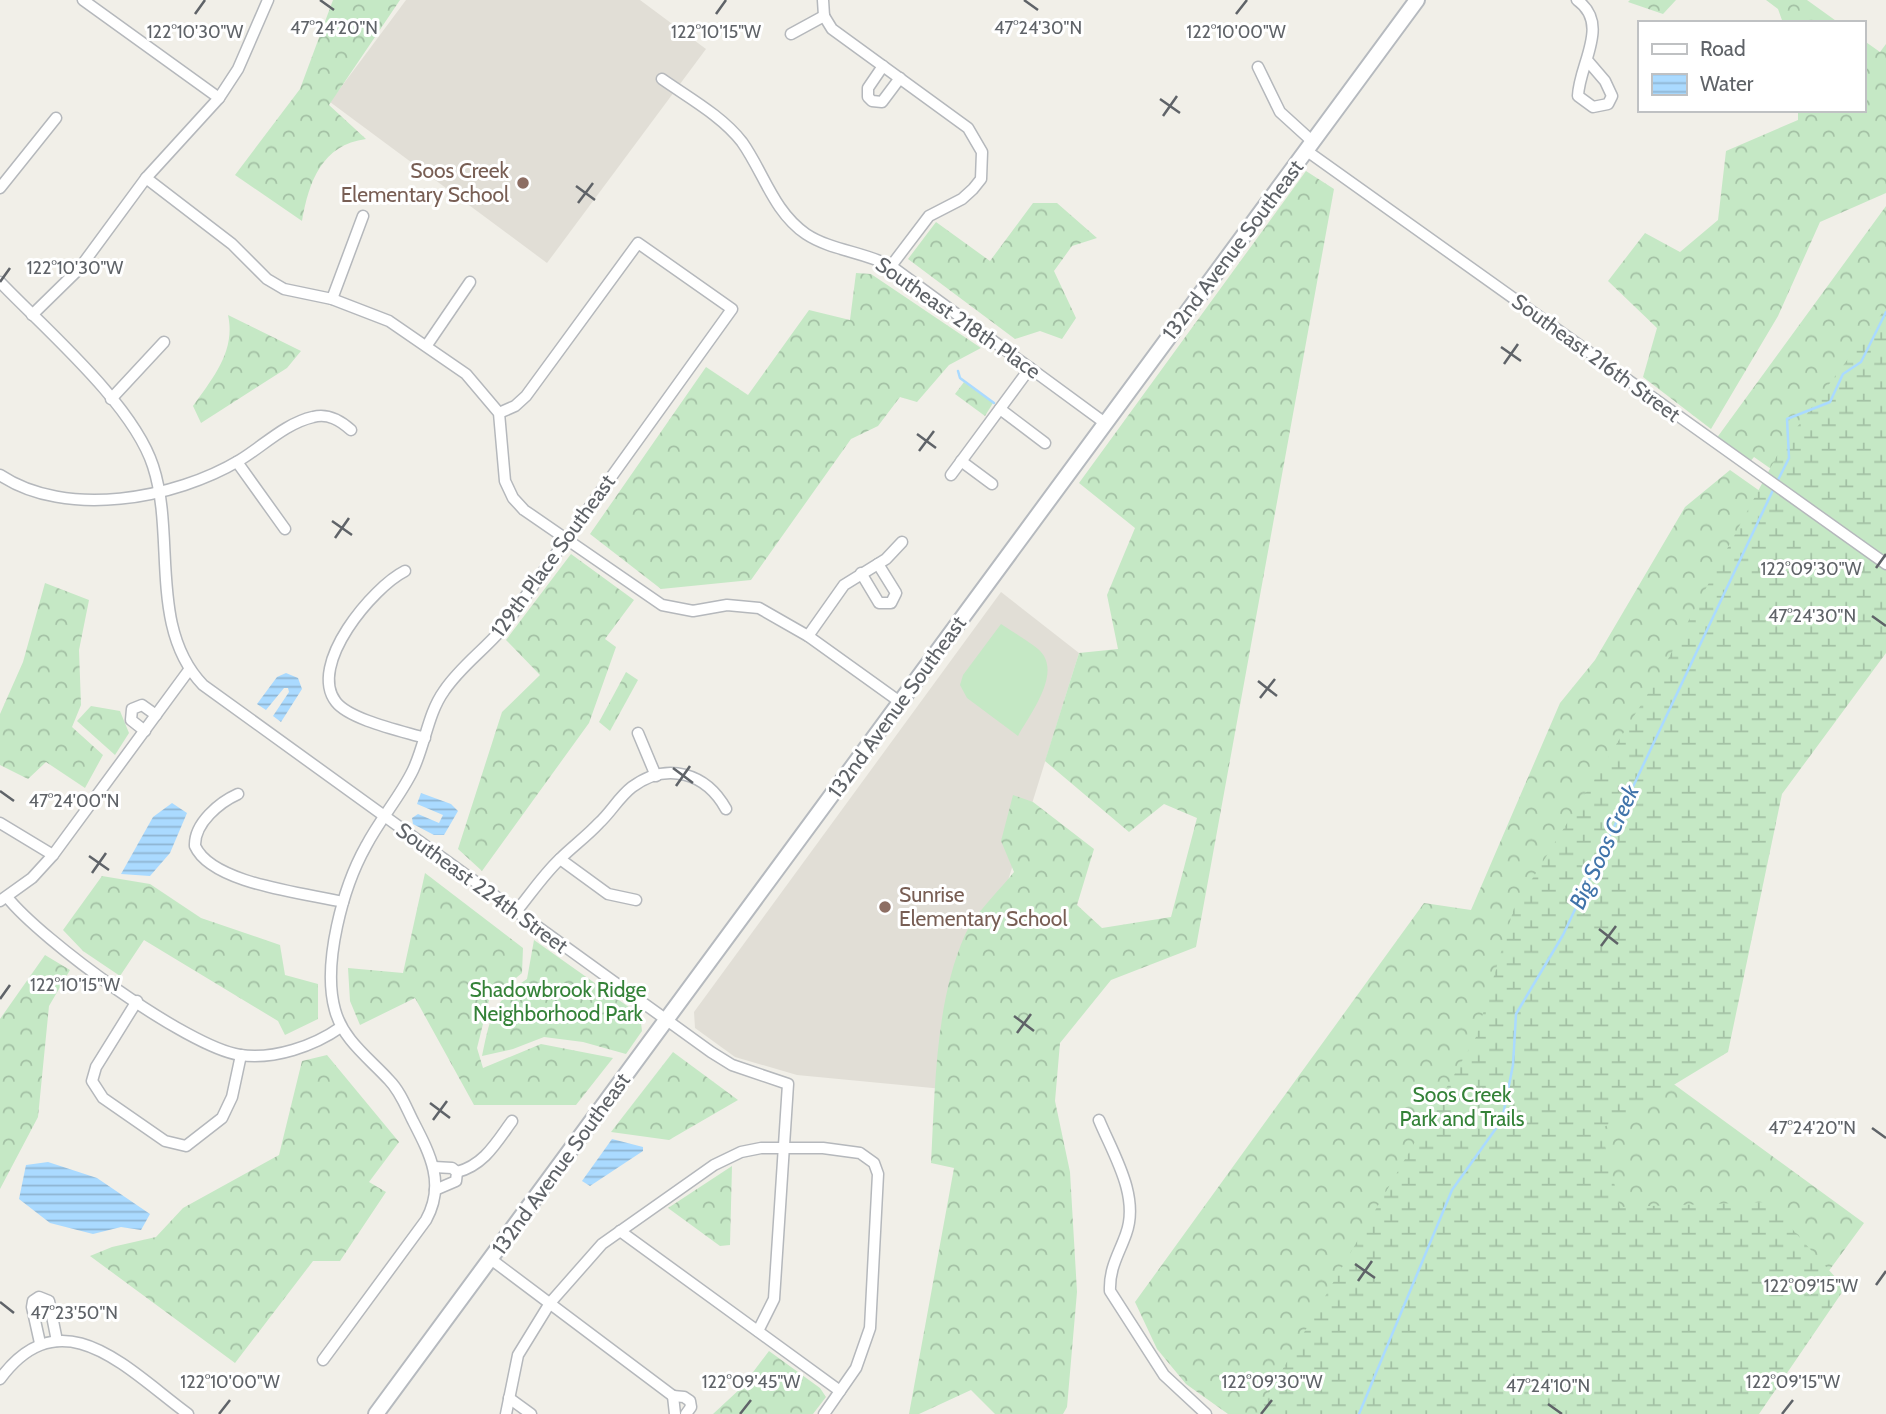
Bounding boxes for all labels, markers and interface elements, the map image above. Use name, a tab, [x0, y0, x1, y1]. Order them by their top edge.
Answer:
text: 47°24'20"N	[290, 17, 378, 39]
text: 47°24'30"N	[994, 17, 1082, 39]
text: 122°10'30"W	[147, 21, 243, 43]
text: 122°10'15"W	[671, 21, 761, 43]
text: 122°10'00"W	[1186, 21, 1286, 43]
legend	[1638, 21, 1865, 112]
text: Road	[1700, 36, 1746, 61]
text: Water	[1700, 71, 1754, 96]
street label: 132nd Avenue Southeast	[1157, 155, 1308, 344]
place label: Soos Creek Elementary School	[341, 158, 510, 207]
marker: Soos Creek Elementary School	[515, 175, 531, 191]
street label: Southeast 218th Place	[871, 251, 1046, 384]
text: 122°10'30"W	[27, 257, 123, 279]
street label: Southeast 216th Street	[1507, 288, 1685, 427]
street label: 129th Place Southeast	[485, 470, 620, 642]
text: 122°09'30"W	[1761, 558, 1861, 580]
text: 47°24'30"N	[1768, 605, 1856, 627]
street label: 132nd Avenue Southeast	[822, 611, 971, 802]
water label: Big Soos Creek	[1563, 780, 1645, 913]
text: 47°24'00"N	[28, 790, 120, 812]
street label: Southeast 224th Street	[392, 817, 573, 958]
place label: Sunrise Elementary School	[899, 882, 1067, 931]
marker: Sunrise Elementary School	[877, 899, 893, 915]
text: 122°10'15"W	[30, 974, 120, 996]
park label: Shadowbrook Ridge Neighborhood Park	[469, 977, 647, 1026]
street label: 132nd Avenue Southeast	[486, 1068, 635, 1259]
park label: Soos Creek Park and Trails	[1400, 1082, 1525, 1131]
text: 47°24'20"N	[1768, 1117, 1856, 1139]
text: 122°09'15"W	[1764, 1275, 1858, 1297]
text: 47°23'50"N	[30, 1302, 118, 1324]
text: 122°10'00"W	[180, 1371, 280, 1393]
text: 122°09'45"W	[702, 1371, 800, 1393]
text: 122°09'30"W	[1222, 1371, 1322, 1393]
text: 122°09'15"W	[1746, 1371, 1840, 1393]
text: 47°24'10"N	[1506, 1375, 1590, 1397]

